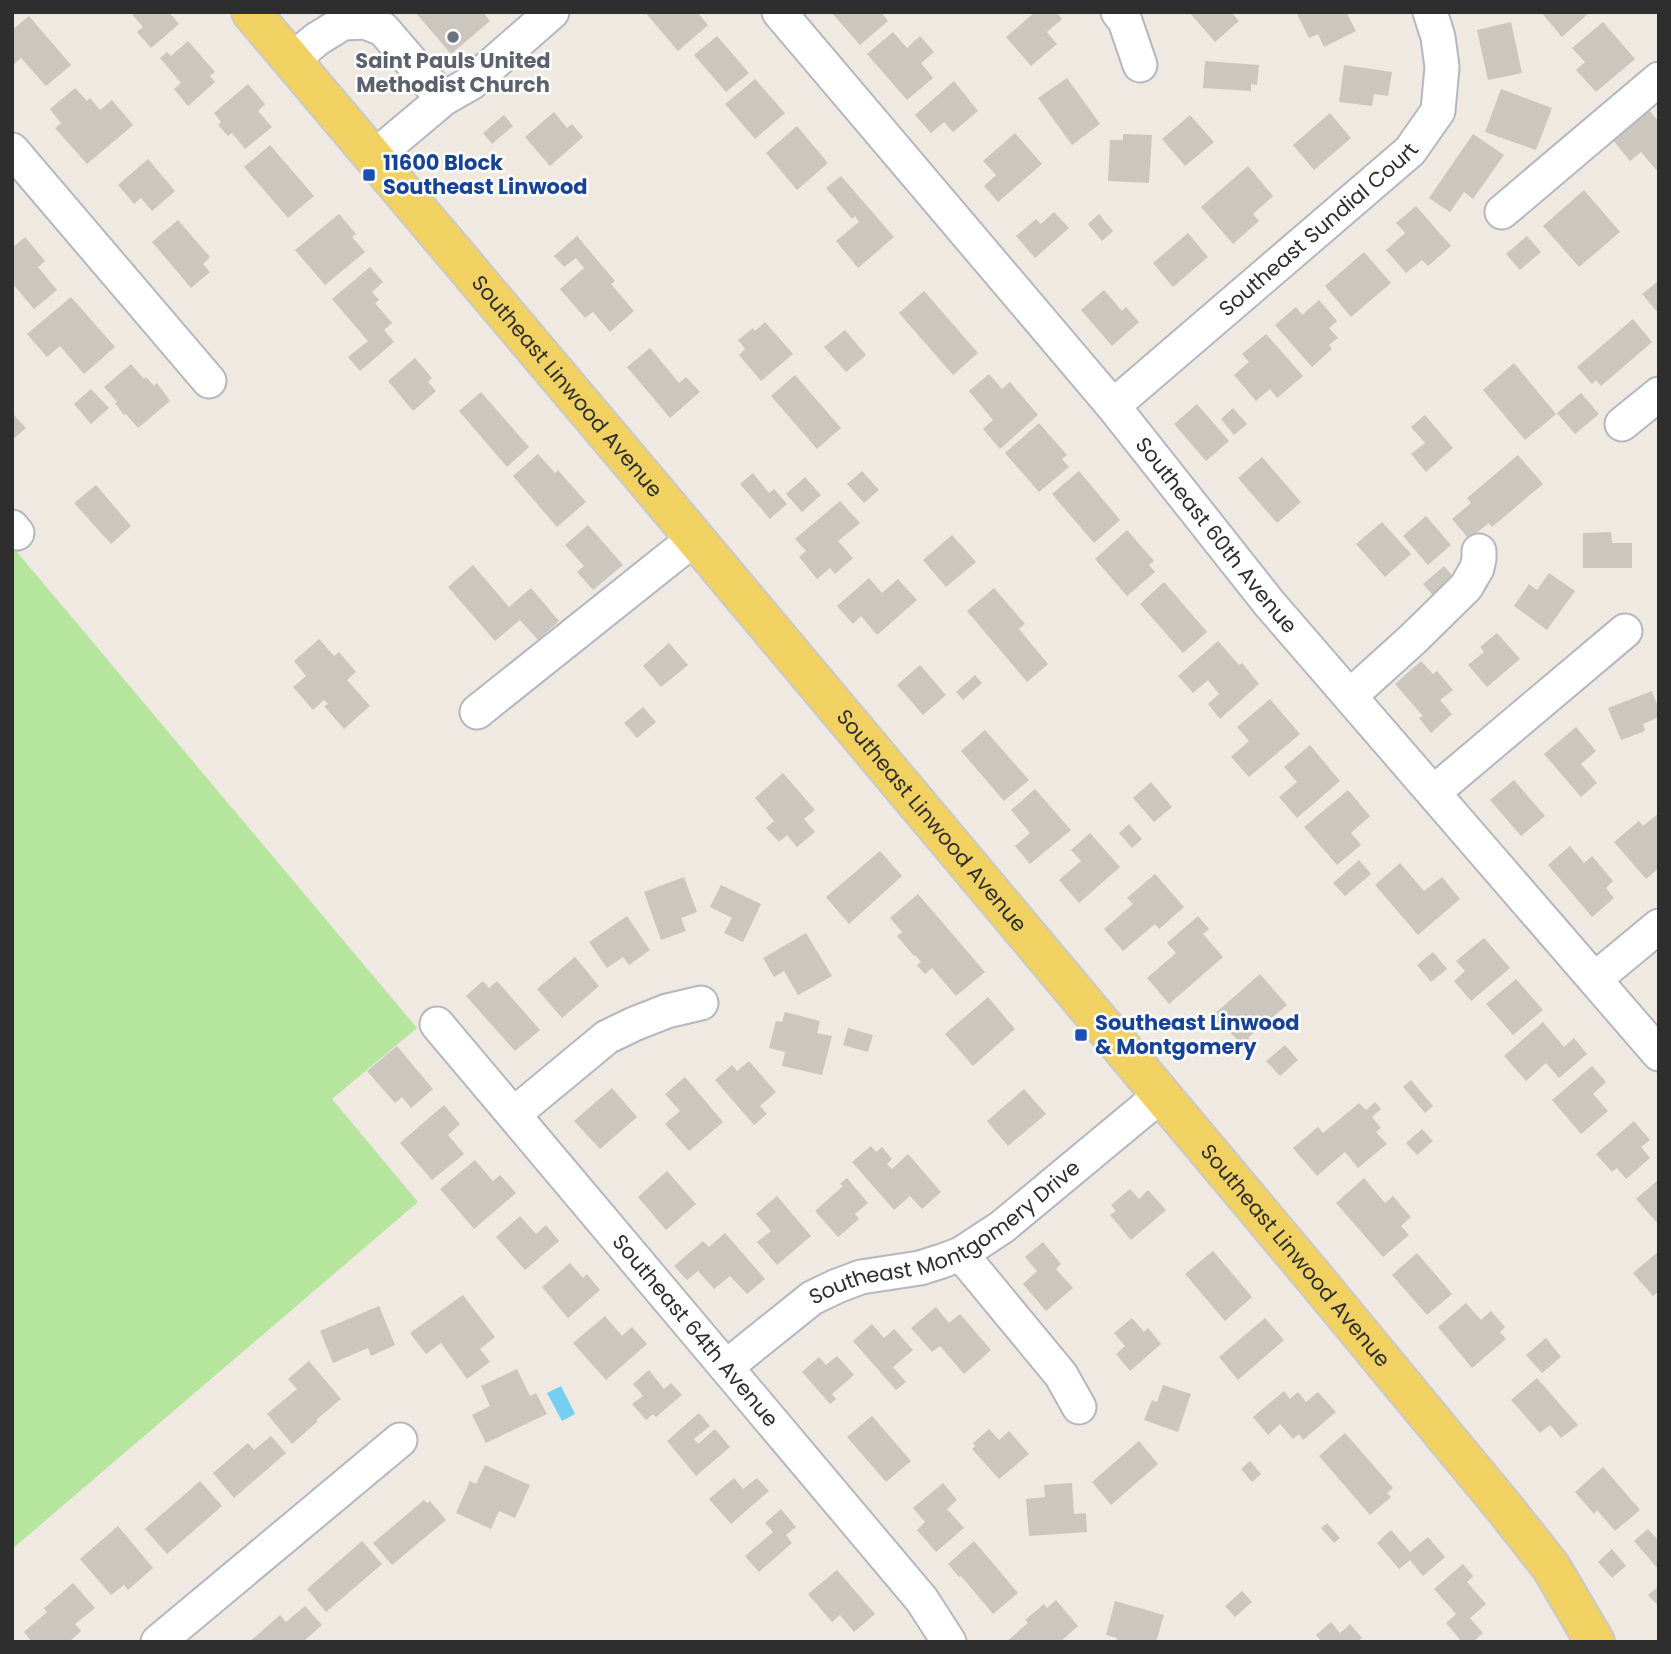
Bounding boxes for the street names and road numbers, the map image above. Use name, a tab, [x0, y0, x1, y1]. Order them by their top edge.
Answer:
street label: Southeast Sundial Court	[1212, 137, 1425, 323]
street label: Southeast Linwood Avenue	[465, 269, 669, 503]
street label: Southeast 60th Avenue	[1129, 431, 1304, 640]
street label: Southeast Linwood Avenue	[830, 703, 1034, 938]
street label: Southeast Linwood Avenue	[1194, 1138, 1397, 1373]
street label: Southeast Montgomery Drive	[804, 1153, 1086, 1311]
street label: Southeast 64th Avenue	[606, 1228, 785, 1433]

